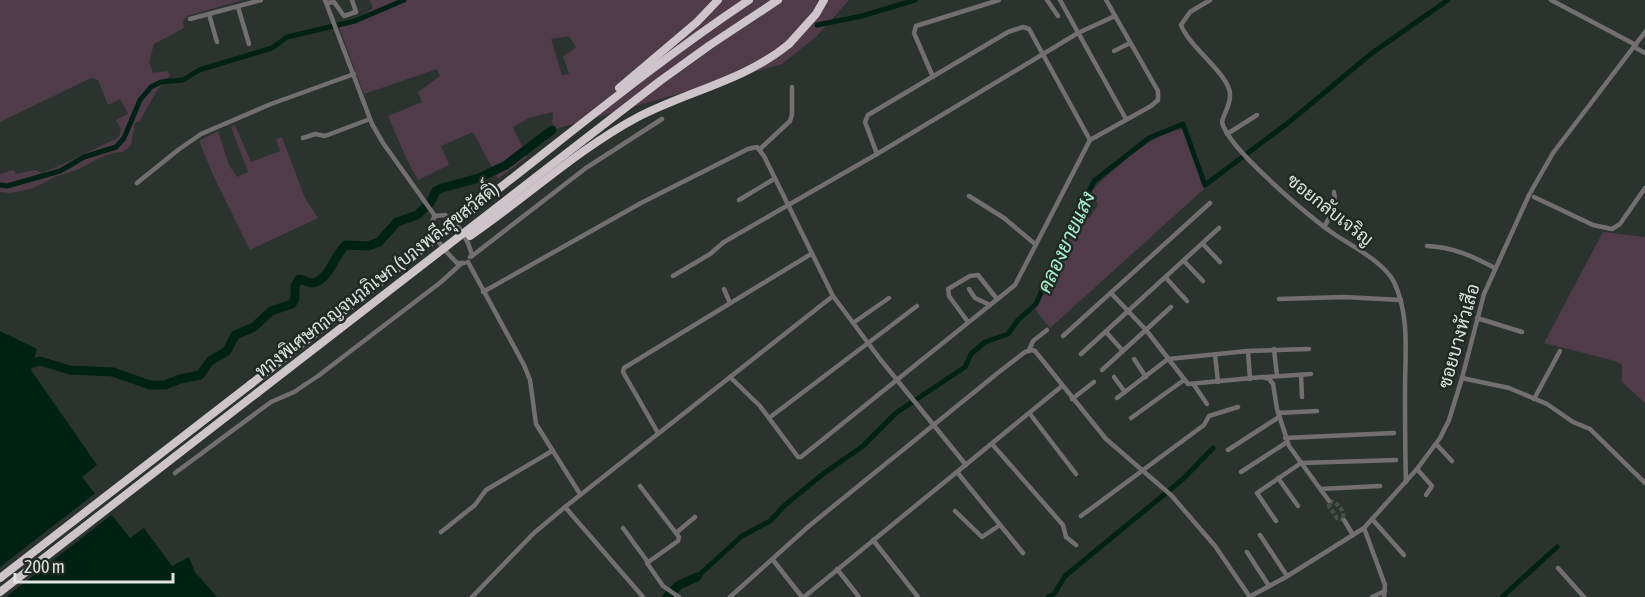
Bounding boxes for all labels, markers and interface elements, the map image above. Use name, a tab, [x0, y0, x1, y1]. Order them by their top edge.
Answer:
street label: ซอยกลับเจริญ	[1282, 169, 1378, 251]
street label: ทางพิเศษกาญจนาภิเษก (บางพลี-สุขสวัสดิ์)	[248, 174, 504, 383]
water label: คลองยายแสง	[1032, 187, 1099, 296]
street label: ซอยบางหัวเสือ	[1433, 281, 1483, 391]
scale bar	[15, 546, 172, 584]
text: 200 m	[24, 556, 65, 577]

